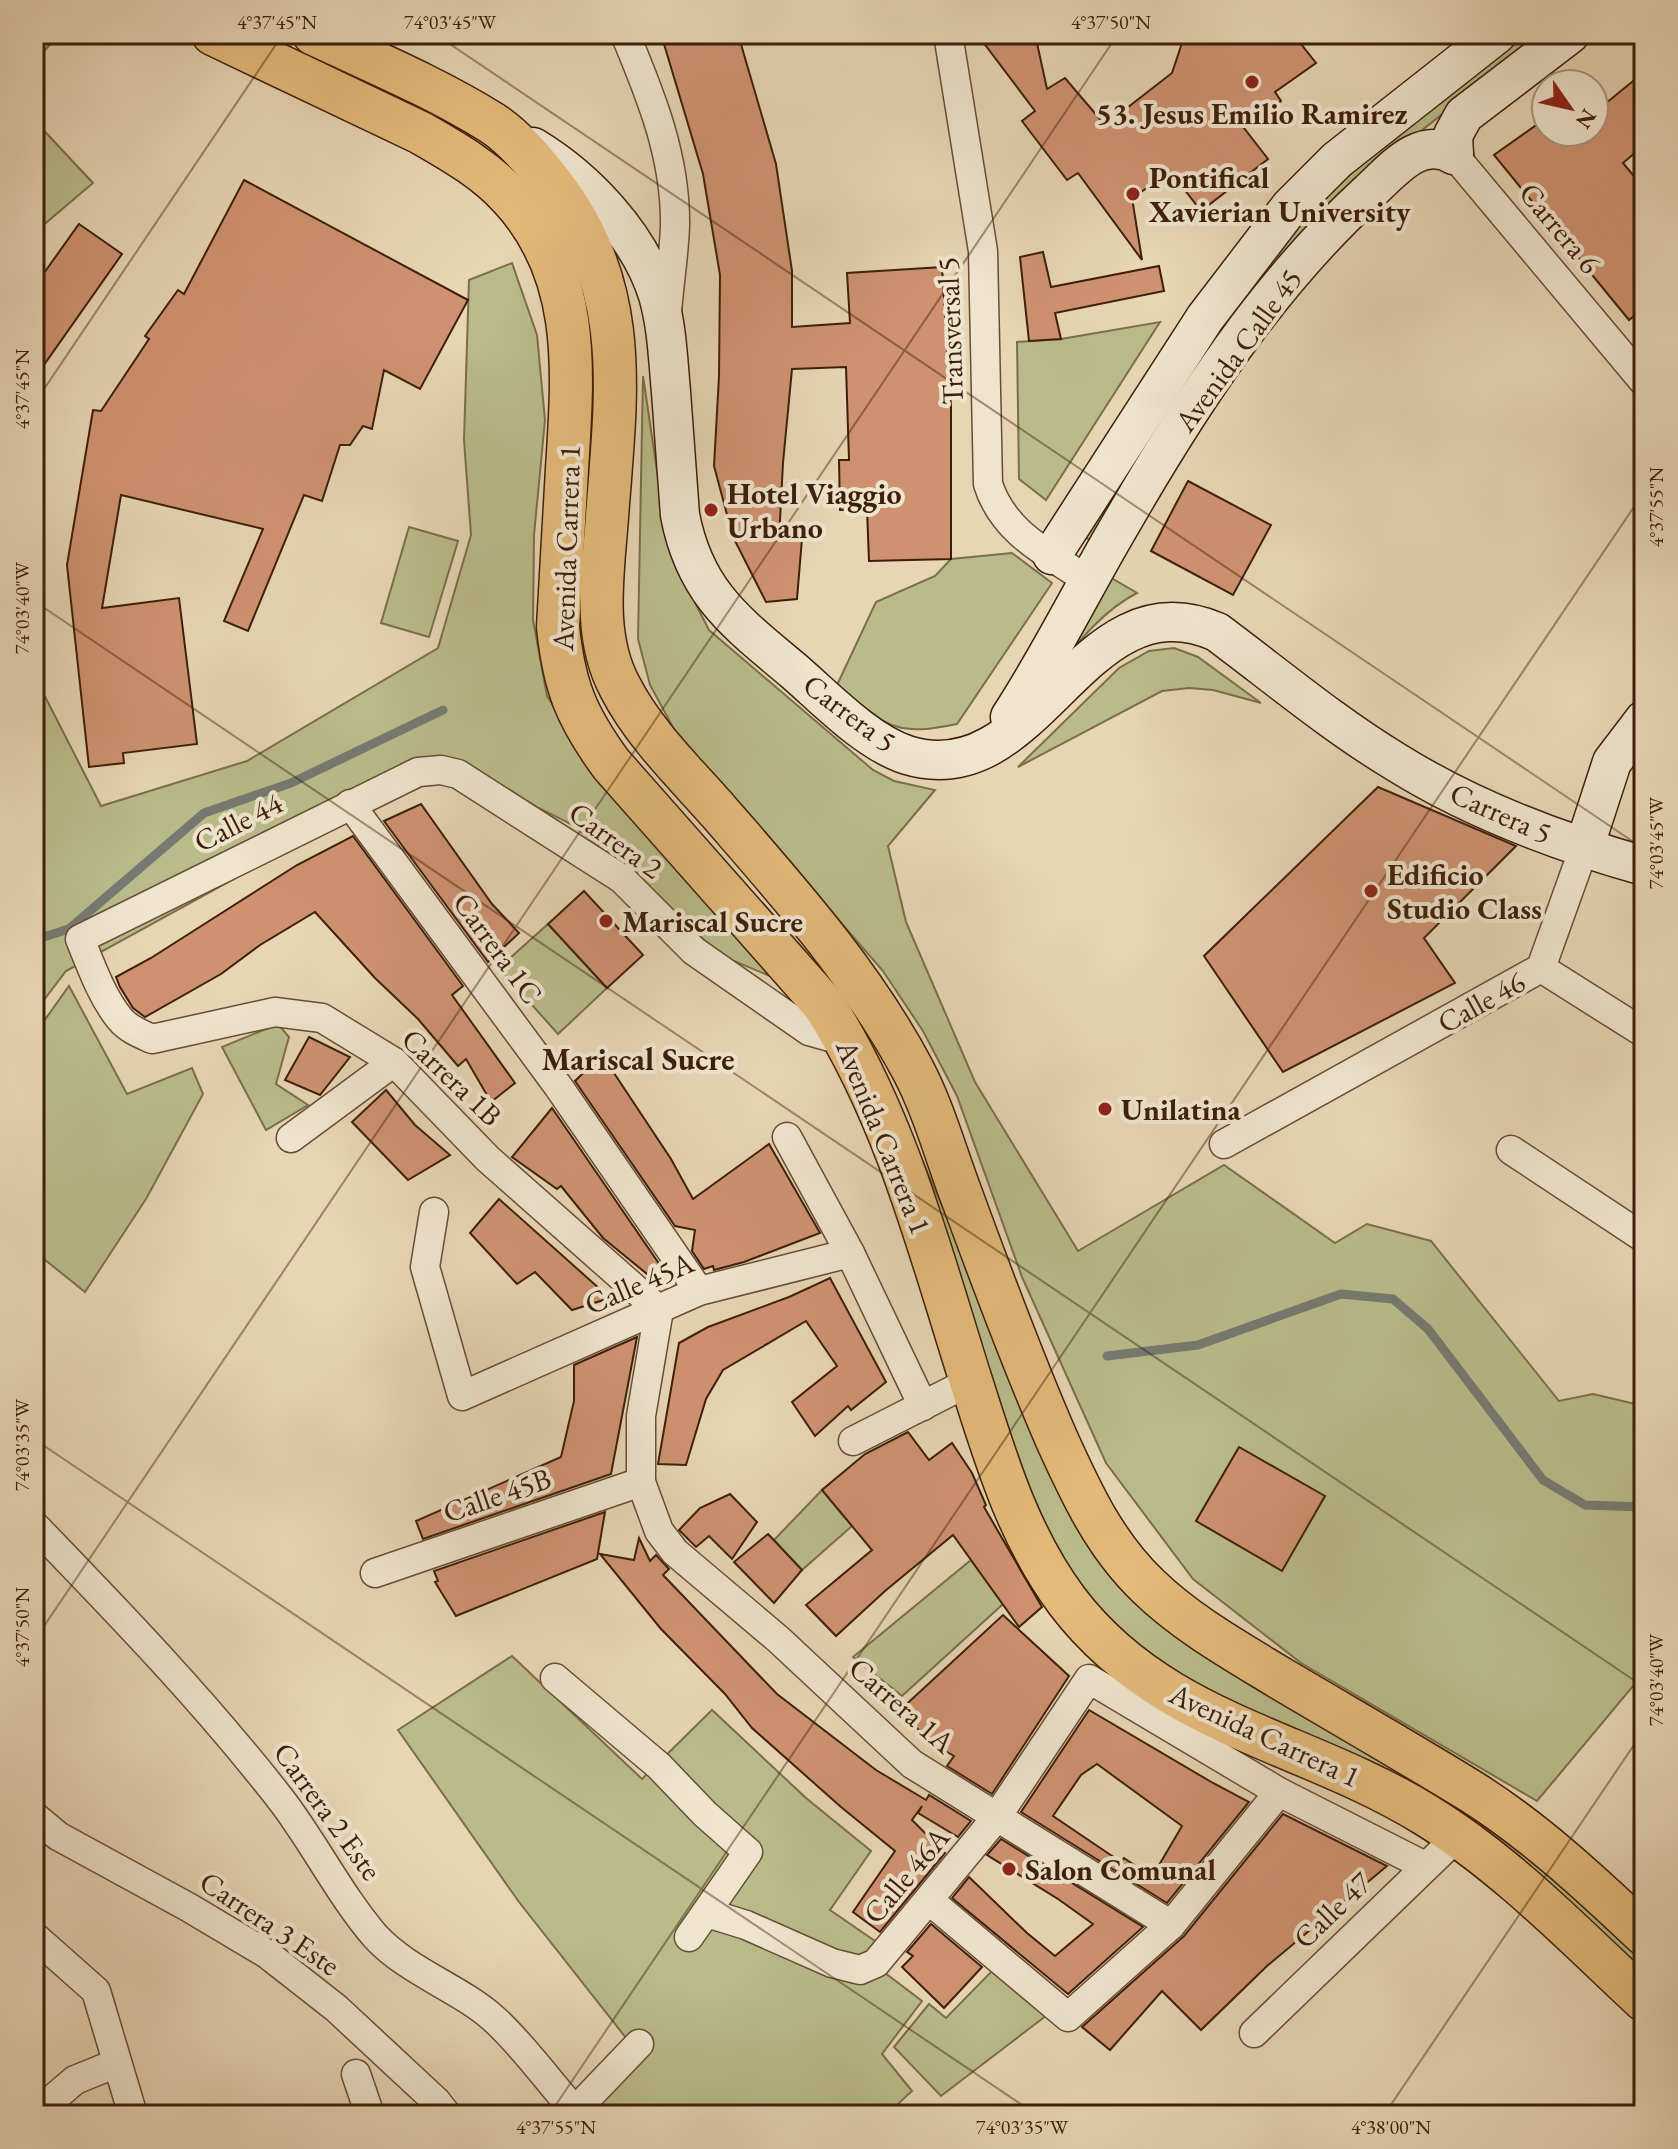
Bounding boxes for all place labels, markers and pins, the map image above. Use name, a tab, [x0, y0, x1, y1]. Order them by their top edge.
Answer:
marker: 53. Jesus Emilio Ramirez	[1243, 73, 1261, 91]
place label: 53. Jesus Emilio Ramirez	[1096, 94, 1408, 133]
place label: Pontifical Xavierian University	[1148, 158, 1411, 231]
marker: Pontifical Xavierian University	[1124, 185, 1142, 203]
place label: Hotel Viaggio Urbano	[727, 474, 902, 547]
marker: Hotel Viaggio Urbano	[702, 501, 720, 519]
place label: Edificio Studio Class	[1387, 855, 1542, 928]
marker: Edificio Studio Class	[1362, 882, 1380, 900]
place label: Mariscal Sucre	[622, 902, 803, 941]
marker: Mariscal Sucre	[597, 912, 615, 930]
place label: Unilatina	[1121, 1090, 1242, 1129]
marker: Unilatina	[1096, 1100, 1114, 1118]
place label: Salon Comunal	[1025, 1850, 1216, 1889]
marker: Salon Comunal	[1000, 1860, 1018, 1878]

